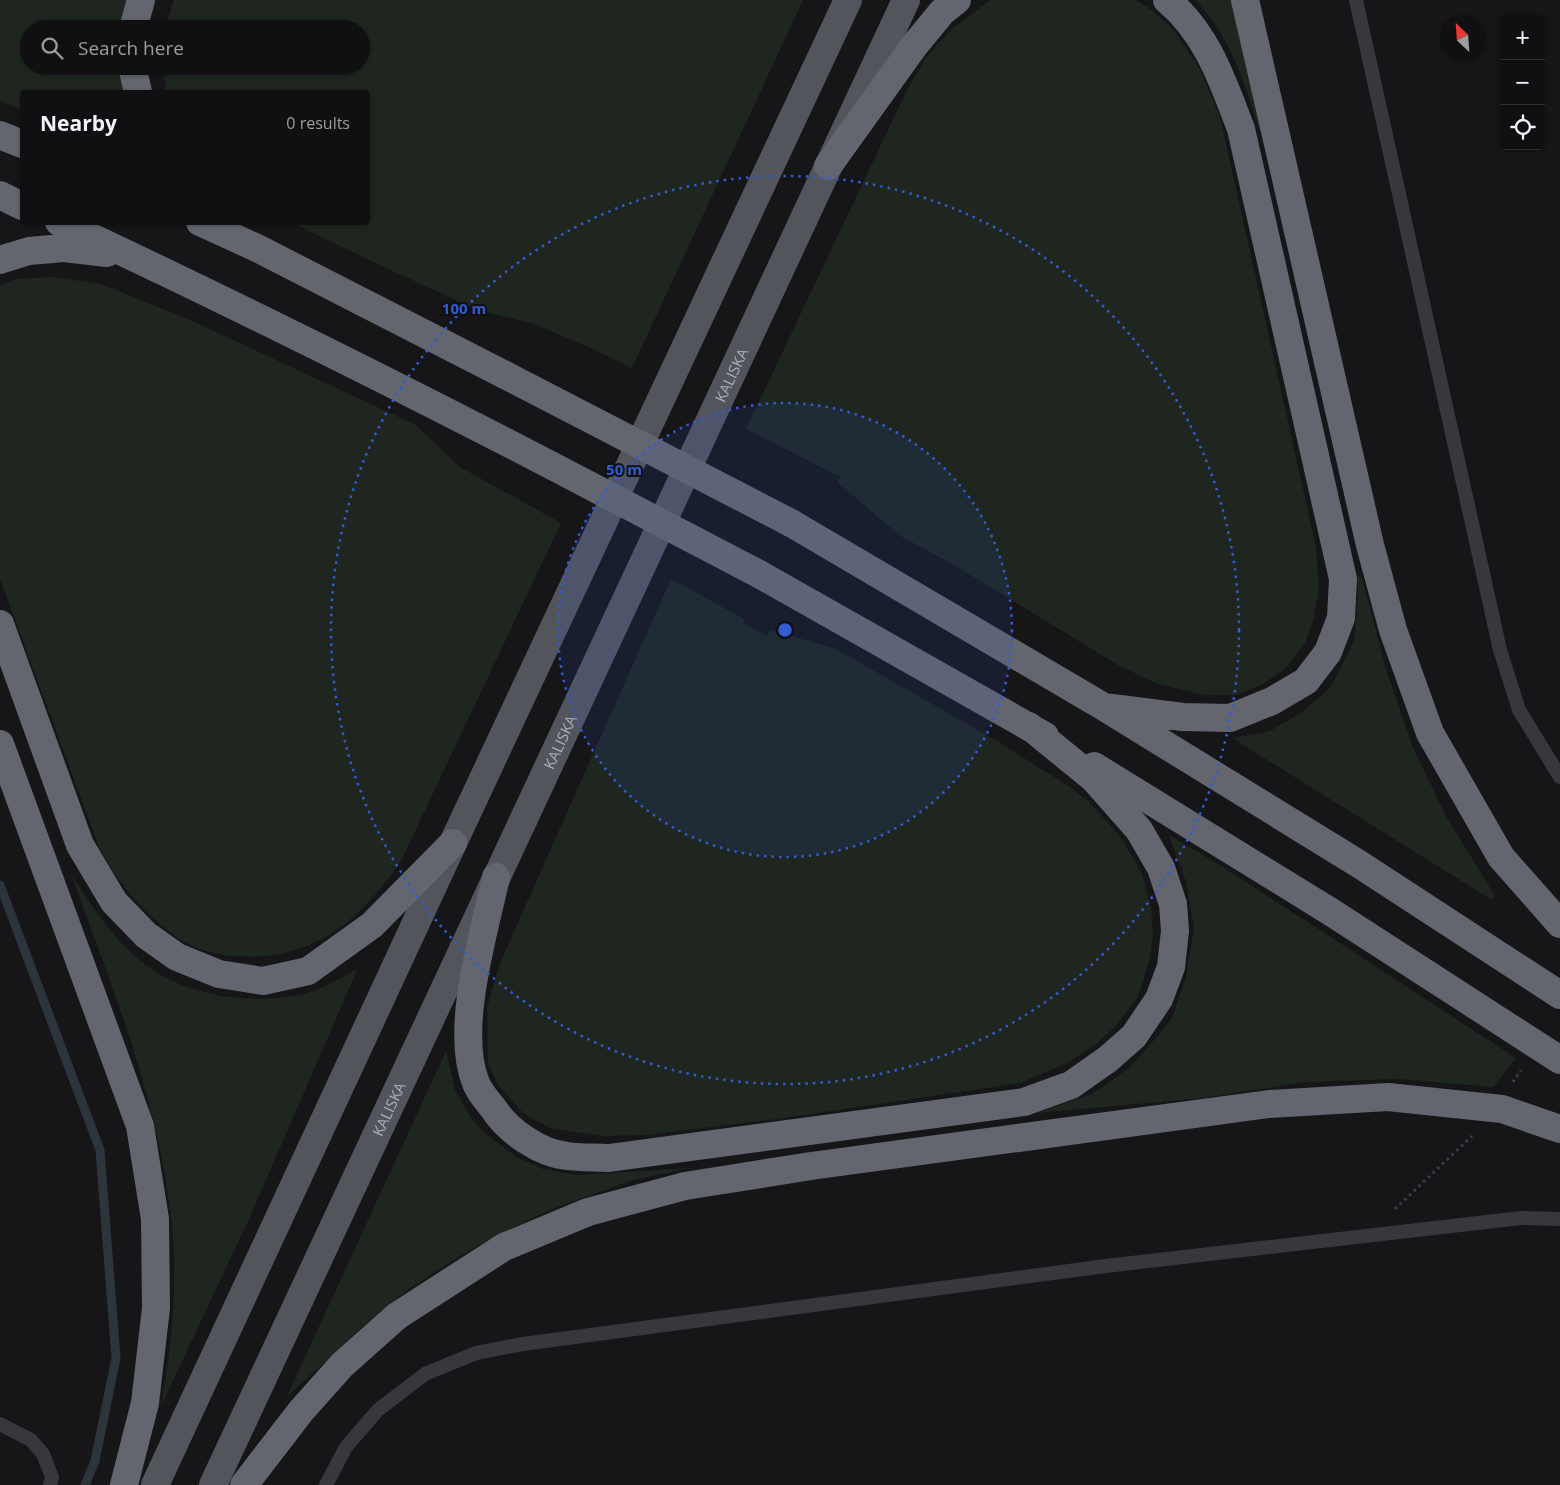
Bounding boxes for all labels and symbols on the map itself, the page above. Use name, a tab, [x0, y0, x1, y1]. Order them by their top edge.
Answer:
north arrow	[1440, 15, 1485, 60]
text: 100 m	[442, 298, 486, 318]
street label: KALISKA	[710, 344, 752, 405]
text: 50 m	[606, 459, 642, 479]
centre of rings	[776, 621, 794, 639]
street label: KALISKA	[539, 711, 581, 772]
street label: KALISKA	[367, 1078, 410, 1139]

